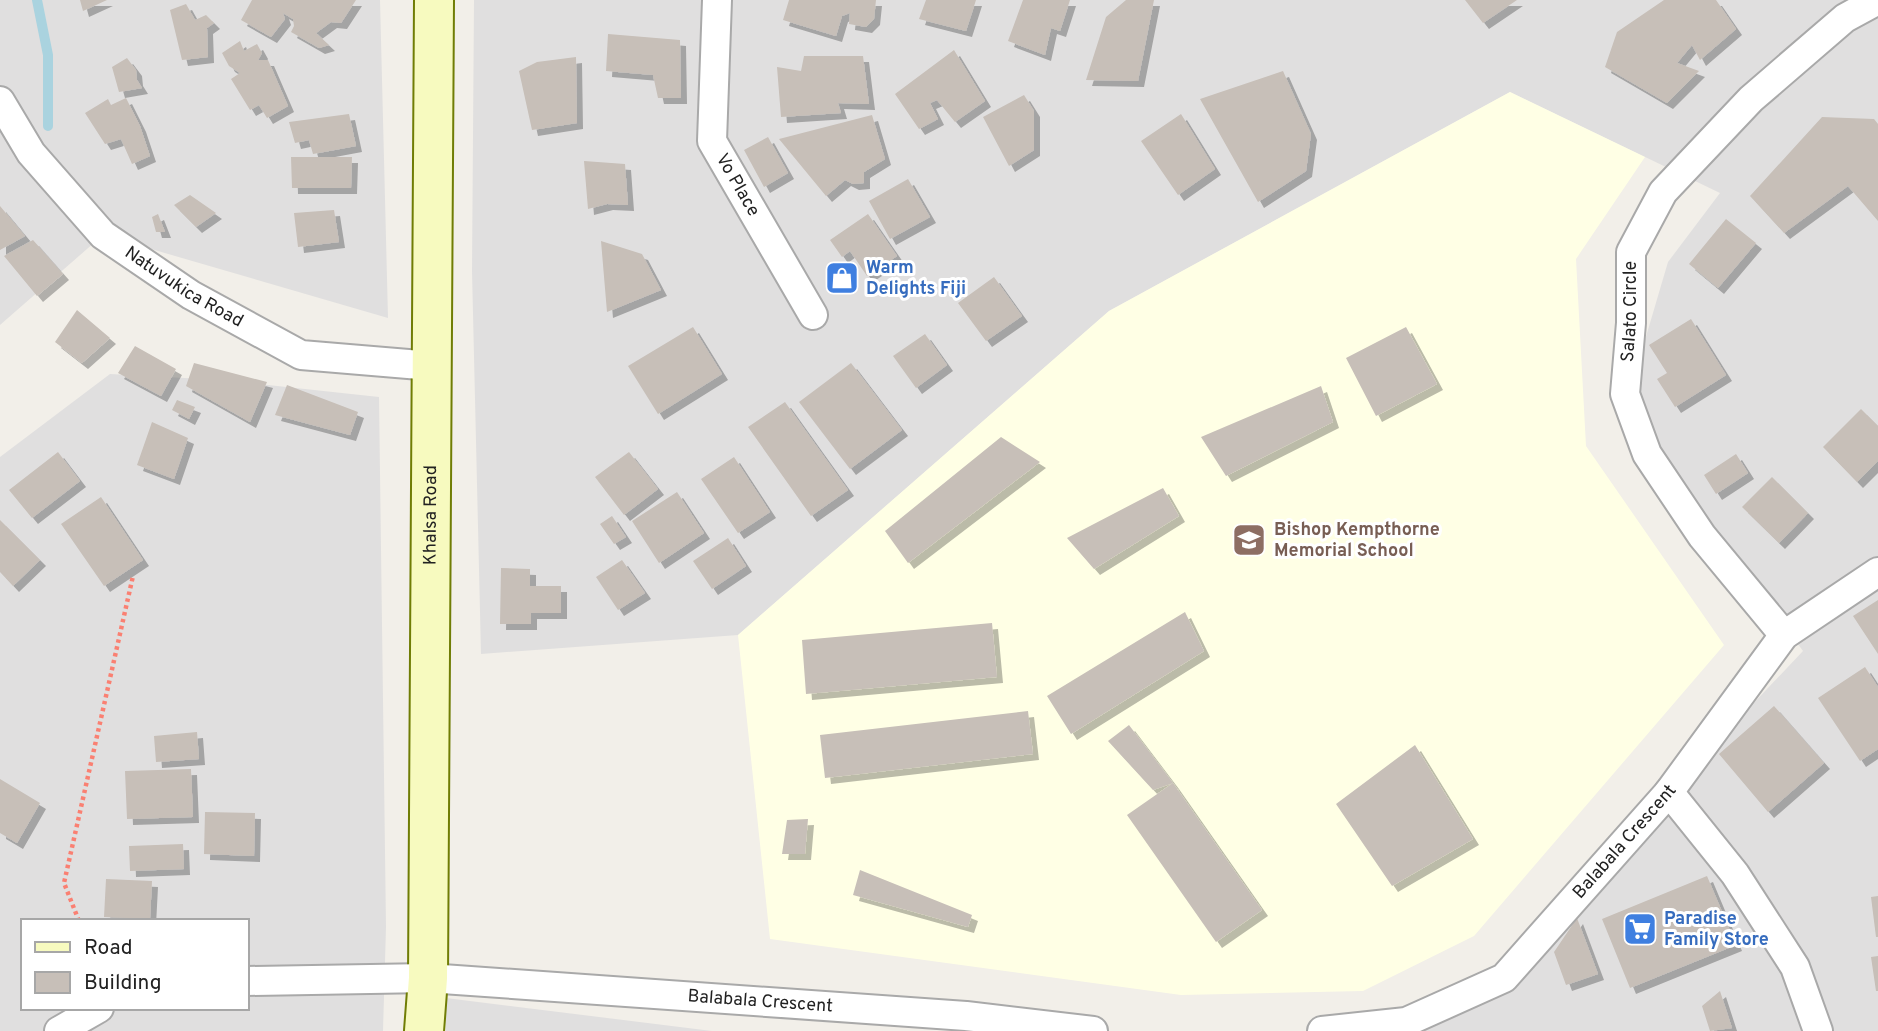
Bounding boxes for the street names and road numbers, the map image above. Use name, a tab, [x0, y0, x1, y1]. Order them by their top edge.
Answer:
street label: Vo Place	[710, 149, 765, 221]
street label: Natuvukica Road	[120, 242, 247, 333]
street label: Salato Circle	[1616, 261, 1643, 363]
street label: Khalsa Road	[419, 465, 443, 565]
street label: Balabala Crescent	[1568, 780, 1682, 904]
street label: Balabala Crescent	[687, 985, 834, 1018]

